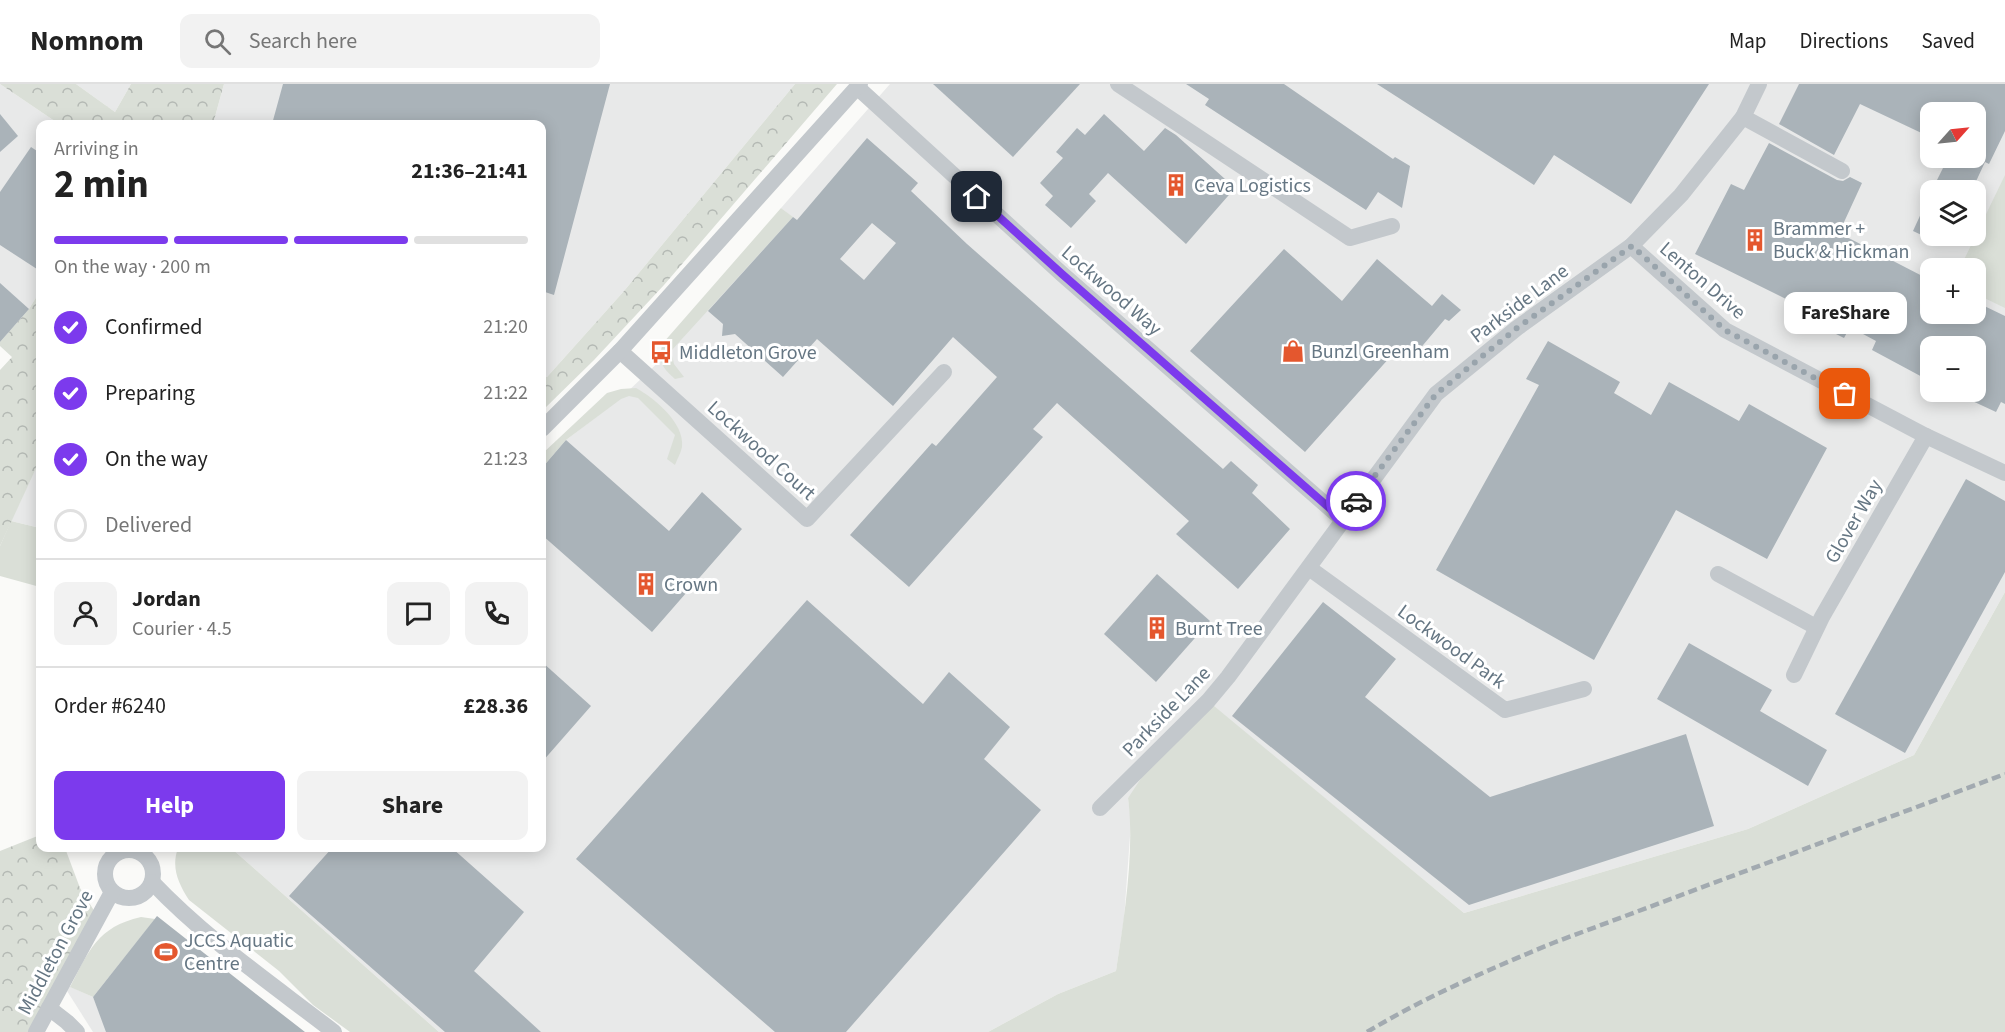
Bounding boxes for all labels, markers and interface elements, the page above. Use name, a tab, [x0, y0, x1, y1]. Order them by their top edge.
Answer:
search box	[180, 14, 600, 68]
text: Nomnom	[30, 21, 144, 61]
icon: search	[201, 25, 234, 58]
text: Search here	[249, 25, 357, 57]
text: Map	[1729, 26, 1767, 56]
text: Directions	[1800, 26, 1888, 56]
text: Saved	[1921, 26, 1975, 56]
north arrow	[1920, 102, 1986, 168]
map controls	[1920, 102, 1986, 402]
text: Arriving in	[54, 135, 139, 163]
text: 21:36–21:41	[411, 155, 528, 187]
text: 2 min	[54, 157, 149, 213]
pin	[951, 171, 1002, 222]
building icon: Ceva Logistics	[1163, 172, 1189, 198]
place label: Ceva Logistics	[1194, 172, 1311, 200]
icon: home	[960, 180, 993, 213]
button: layers	[1920, 180, 1986, 246]
place label: Brammer + Buck & Hickman	[1773, 215, 1909, 266]
building icon: Brammer + Buck & Hickman	[1742, 227, 1768, 253]
street label: Lenton Drive	[1653, 235, 1752, 326]
street label: Lockwood Way	[1055, 239, 1168, 343]
text: On the way · 200 m	[54, 253, 211, 281]
street label: Parkside Lane	[1465, 258, 1575, 350]
button: +	[1920, 258, 1986, 324]
callout: FareShare	[1784, 292, 1906, 334]
text: FareShare	[1801, 299, 1890, 327]
icon: check	[54, 311, 87, 344]
text: Confirmed	[105, 311, 202, 343]
text: 21:20	[483, 313, 528, 341]
button: −	[1920, 336, 1986, 402]
shop icon: Bunzl Greenham	[1280, 338, 1306, 364]
place label: Bunzl Greenham	[1311, 338, 1450, 366]
bus stop icon: Middleton Grove	[648, 339, 674, 365]
place label: Middleton Grove	[679, 339, 817, 367]
pin	[1819, 368, 1870, 419]
icon: check	[54, 377, 87, 410]
text: Preparing	[105, 377, 195, 409]
icon: bag	[1828, 377, 1861, 410]
text: 21:22	[483, 379, 528, 407]
street label: Lockwood Court	[701, 394, 822, 507]
icon: check	[54, 443, 87, 476]
text: On the way	[105, 443, 208, 475]
text: 21:23	[483, 445, 528, 473]
courier	[1326, 471, 1386, 531]
street label: Glover Way	[1818, 474, 1890, 569]
icon: car	[1340, 485, 1373, 518]
text: Delivered	[105, 509, 192, 541]
building icon: Crown	[633, 571, 659, 597]
place label: Crown	[664, 571, 718, 599]
button: person	[54, 582, 117, 645]
button: chat	[387, 582, 450, 645]
button: phone	[465, 582, 528, 645]
text: Jordan	[132, 583, 201, 615]
street label: Lockwood Park	[1391, 598, 1511, 696]
text: Courier · 4.5	[132, 615, 232, 643]
building icon: Burnt Tree	[1144, 615, 1170, 641]
place label: Burnt Tree	[1175, 615, 1263, 643]
street label: Parkside Lane	[1116, 660, 1217, 763]
text: Order #6240	[54, 690, 166, 722]
text: £28.36	[463, 690, 528, 722]
button: Help	[54, 771, 285, 840]
button: Share	[297, 771, 528, 840]
street label: Middleton Grove	[11, 885, 101, 1020]
place label: JCCS Aquatic Centre	[184, 927, 294, 978]
sports icon: JCCS Aquatic Centre	[153, 939, 179, 965]

